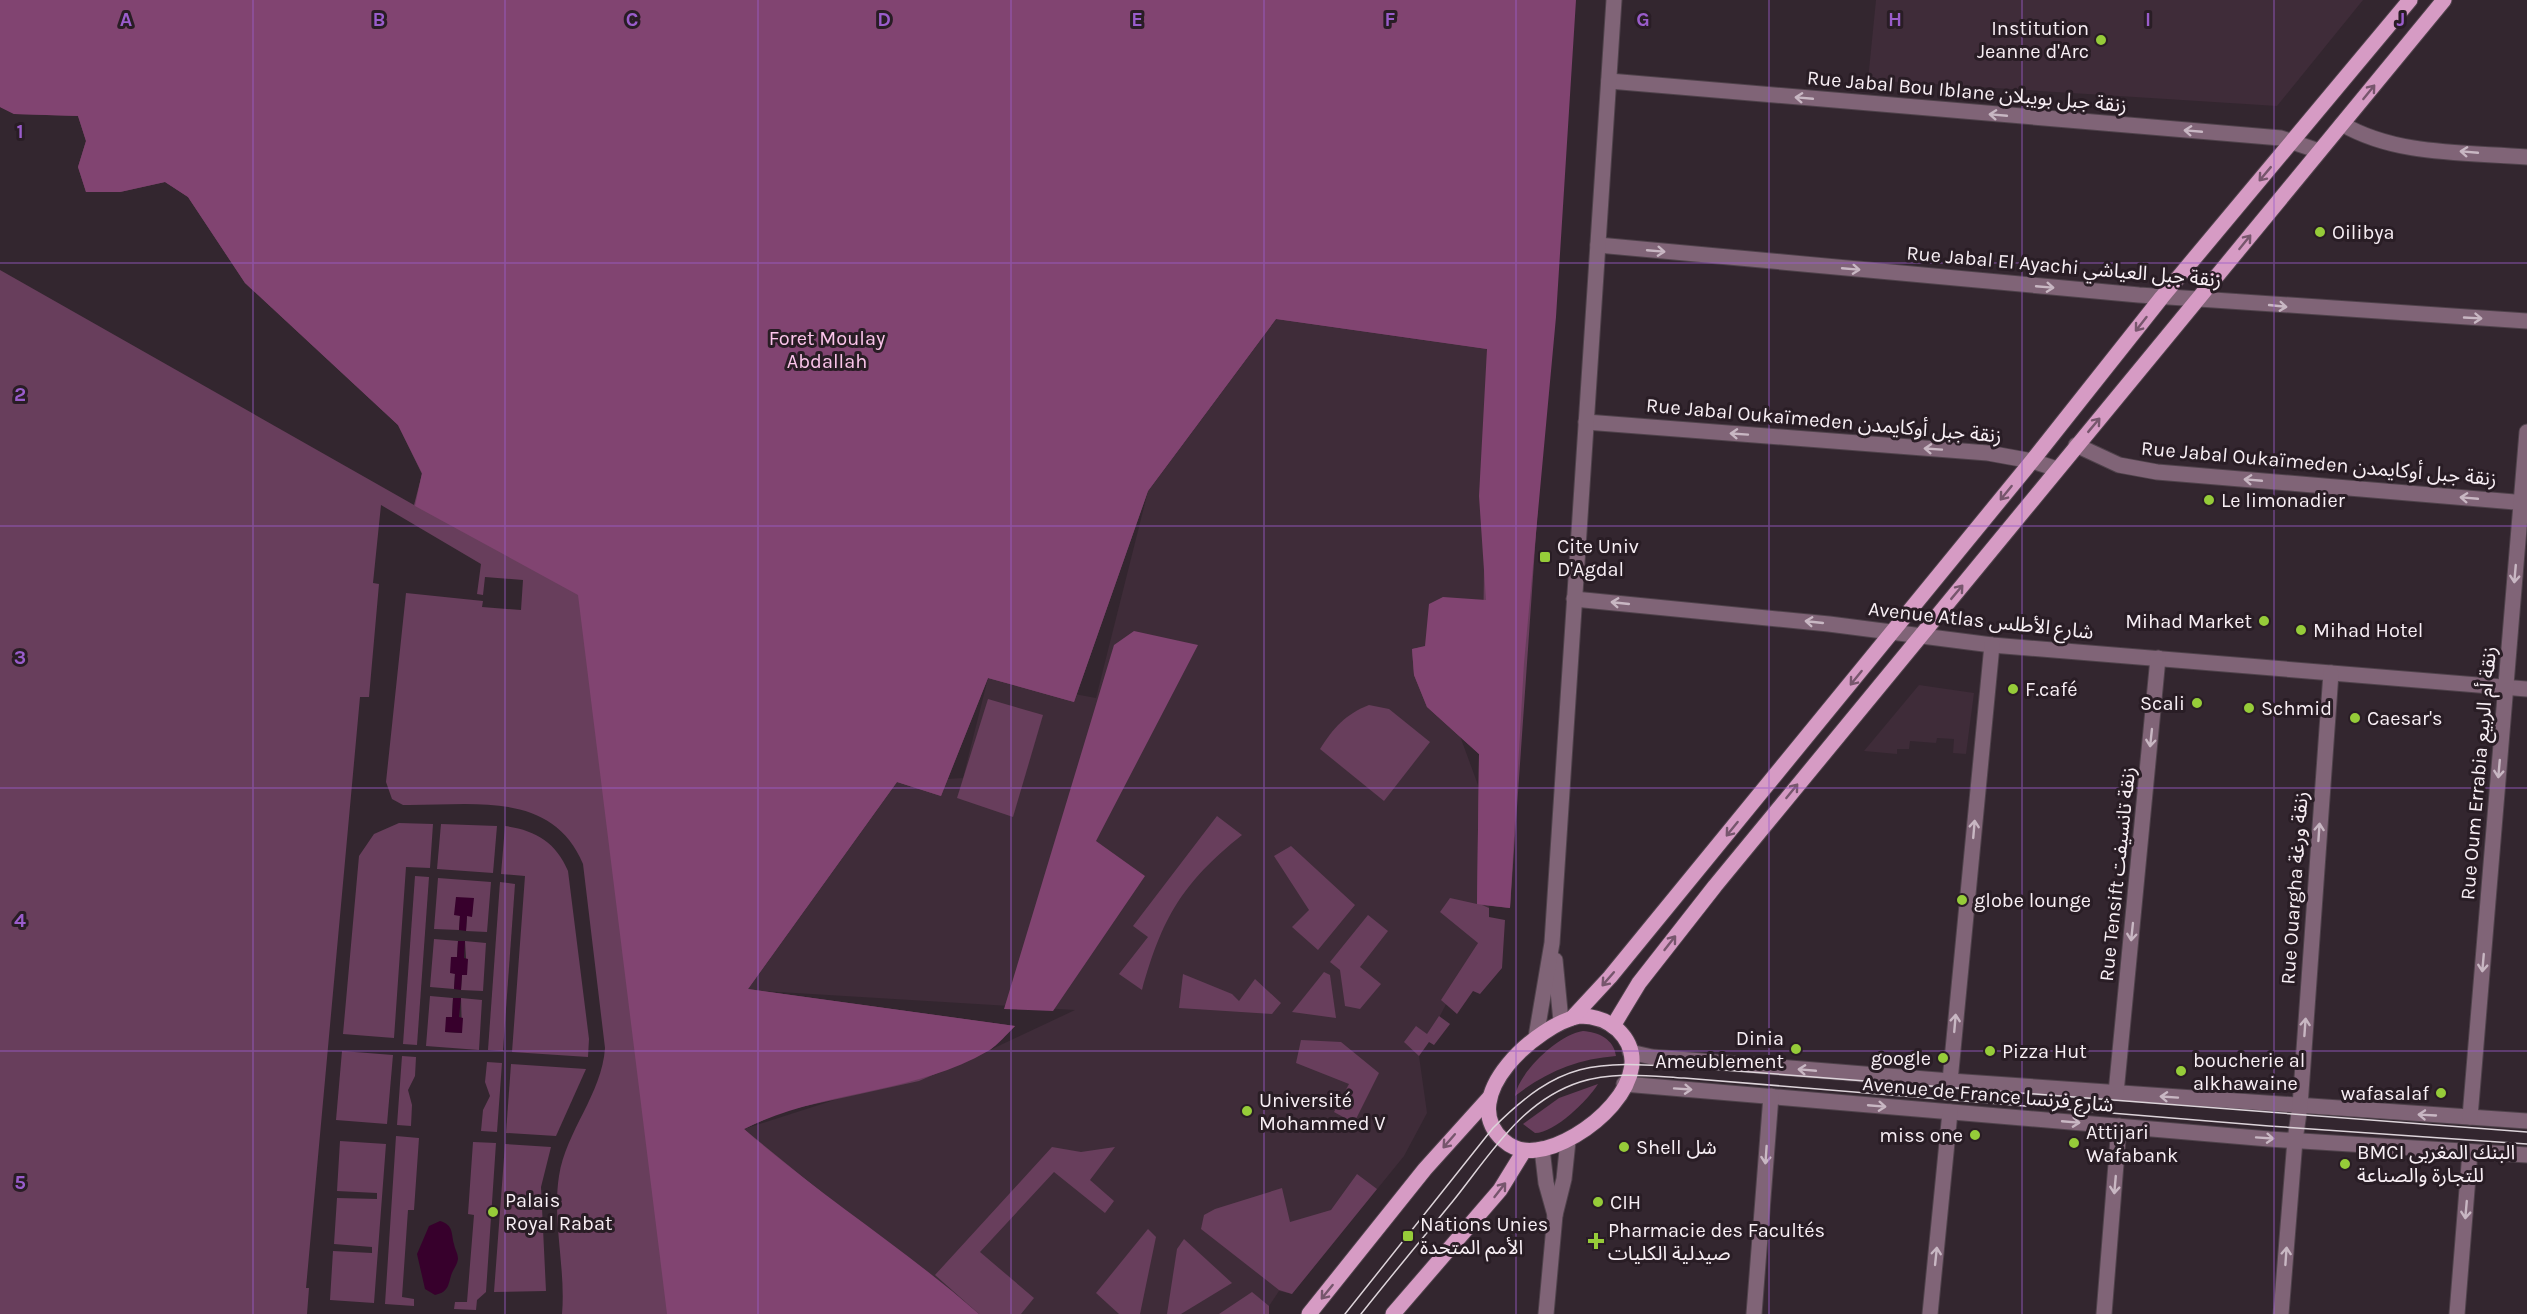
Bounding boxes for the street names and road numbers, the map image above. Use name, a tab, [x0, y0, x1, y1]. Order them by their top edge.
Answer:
street label: Rue Jabal Bou Iblane زنقة جبل بويبلان	[1806, 66, 2128, 117]
street label: Rue Jabal El Ayachi زنقة جبل العياشي	[1905, 241, 2222, 295]
street label: Rue Jabal Oukaïmeden زنقة جبل أوكايمدن	[1645, 393, 2003, 448]
street label: Rue Jabal Oukaïmeden زنقة جبل أوكايمدن	[2140, 436, 2498, 491]
street label: Avenue Atlas شارع الأطلس	[1867, 597, 2095, 647]
street label: Rue Oum Errabia زنقة أم الربيع	[2455, 645, 2504, 901]
street label: Rue Tensift زنقة تانسيفت	[2095, 766, 2140, 983]
street label: Rue Ouargha زنقة ورغة	[2276, 791, 2313, 985]
street label: Avenue de France شارع فرنسا	[1861, 1072, 2114, 1120]

